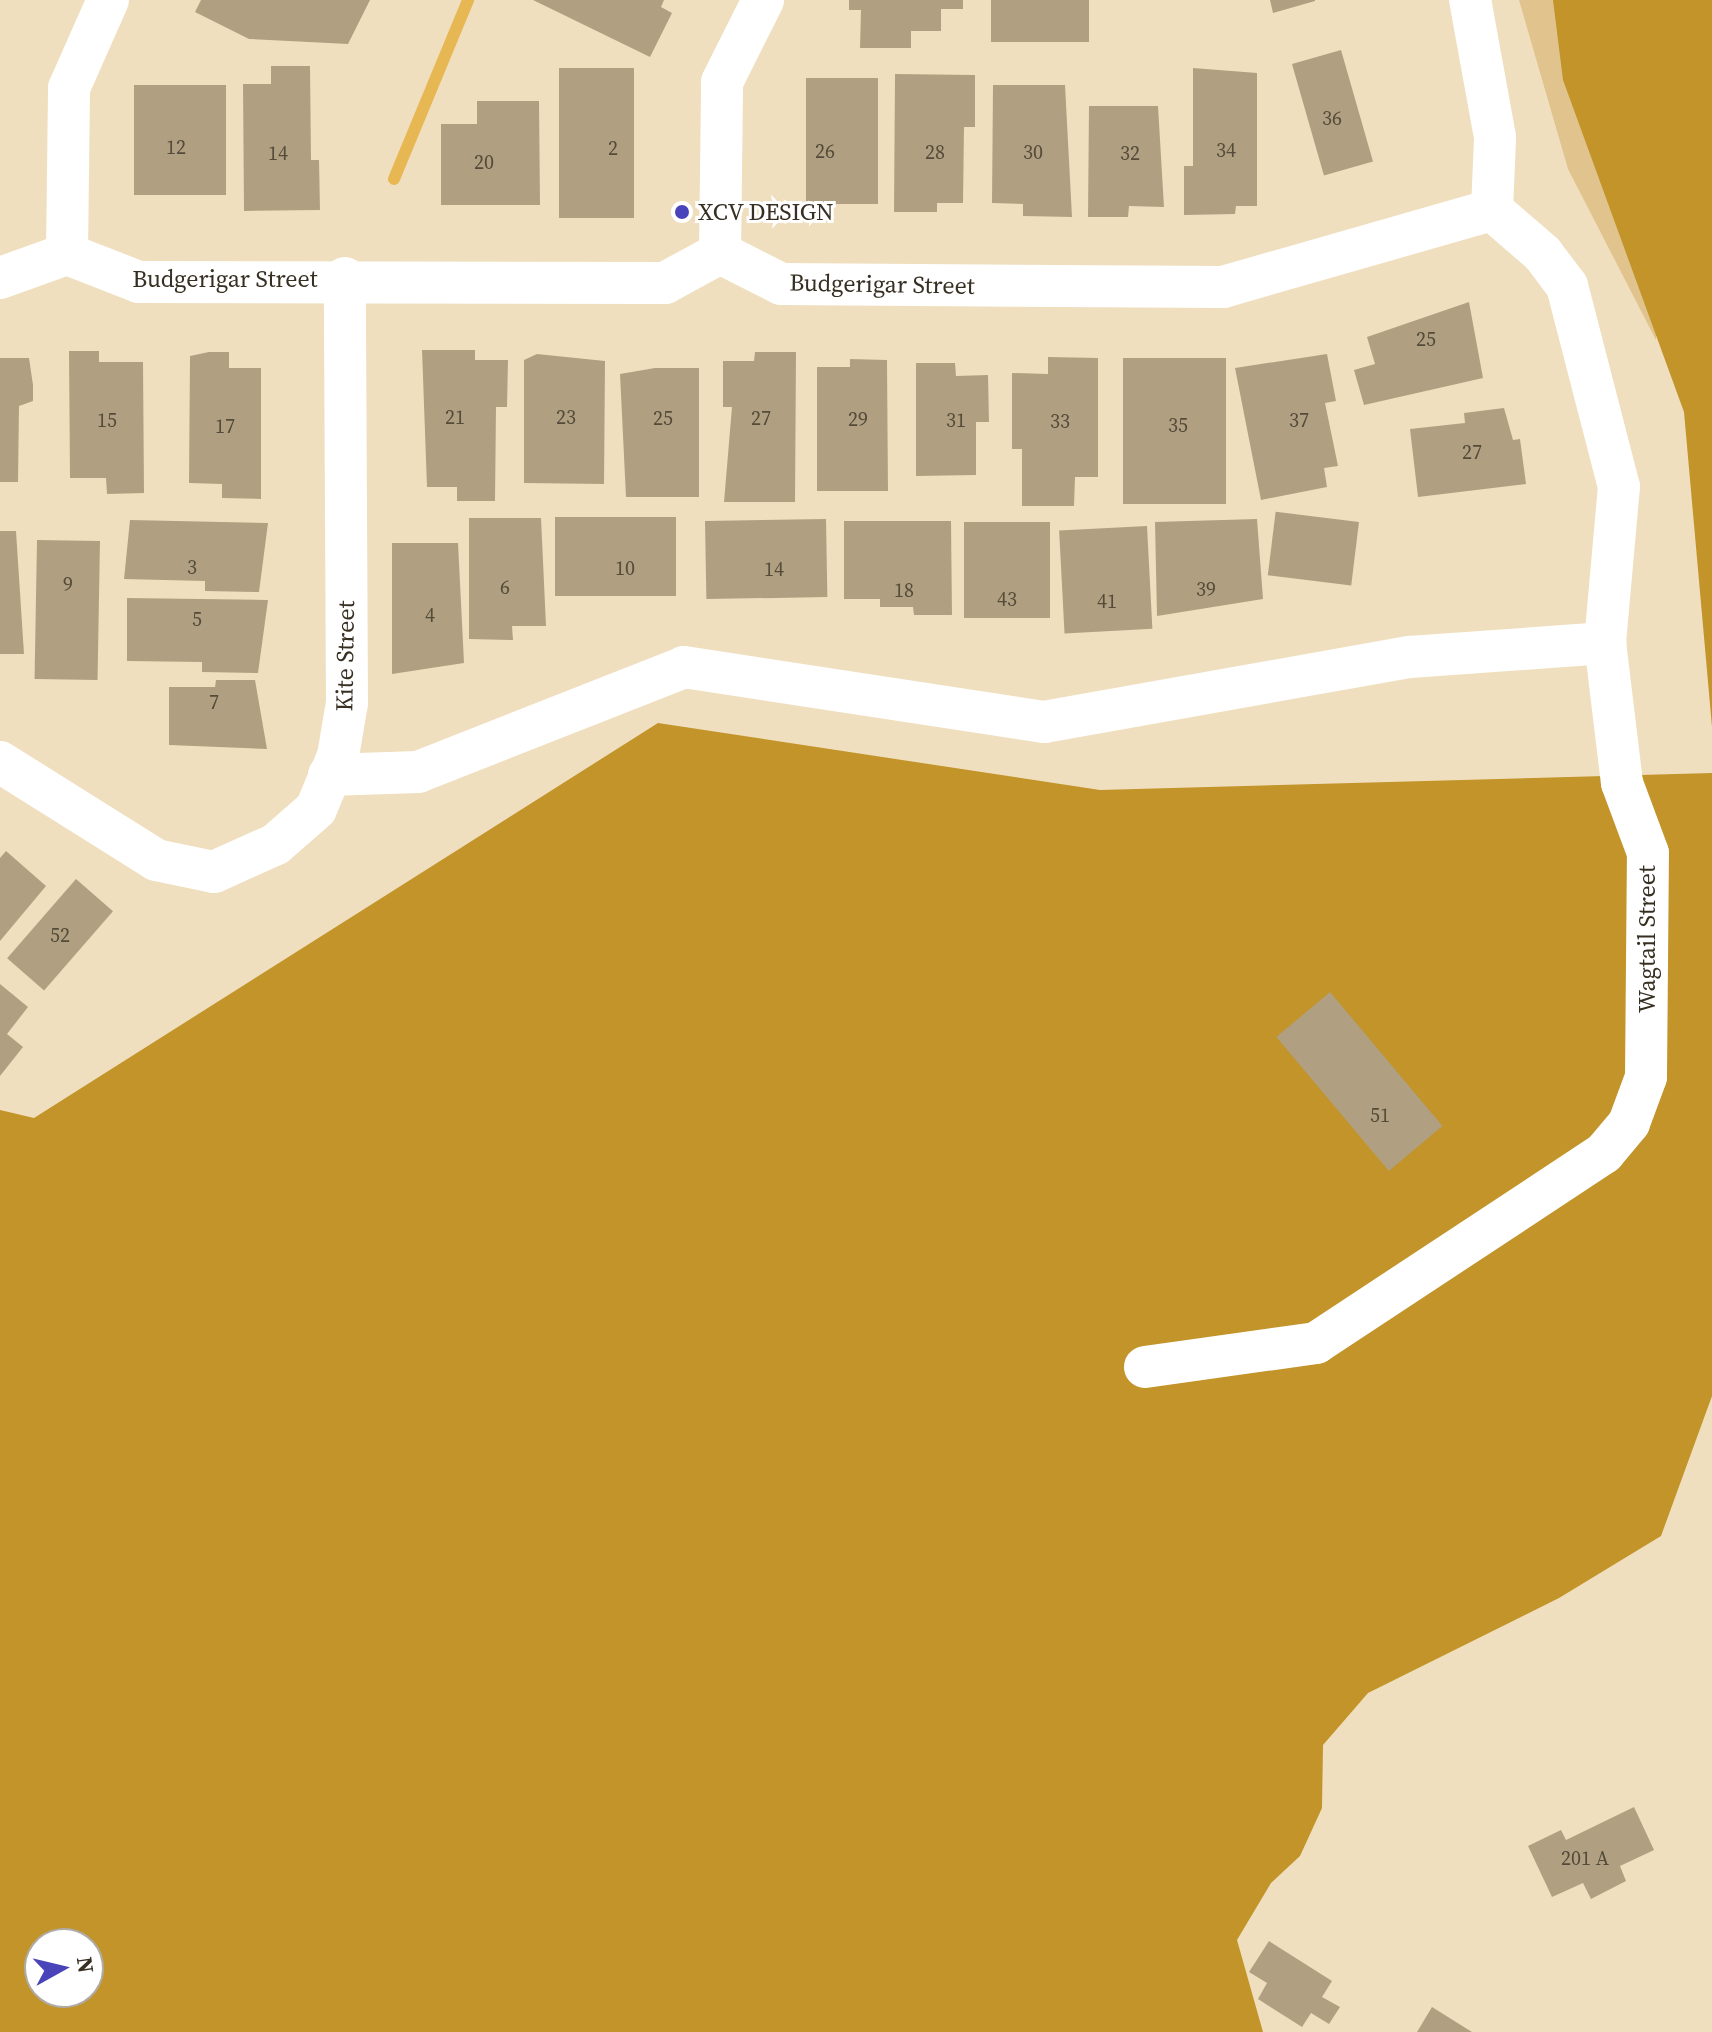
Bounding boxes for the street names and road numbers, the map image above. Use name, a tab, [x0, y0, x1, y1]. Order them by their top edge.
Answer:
street label: Budgerigar Street	[132, 265, 318, 293]
street label: Budgerigar Street	[789, 268, 975, 300]
street label: Kite Street	[330, 600, 360, 712]
street label: Wagtail Street	[1633, 865, 1661, 1013]

